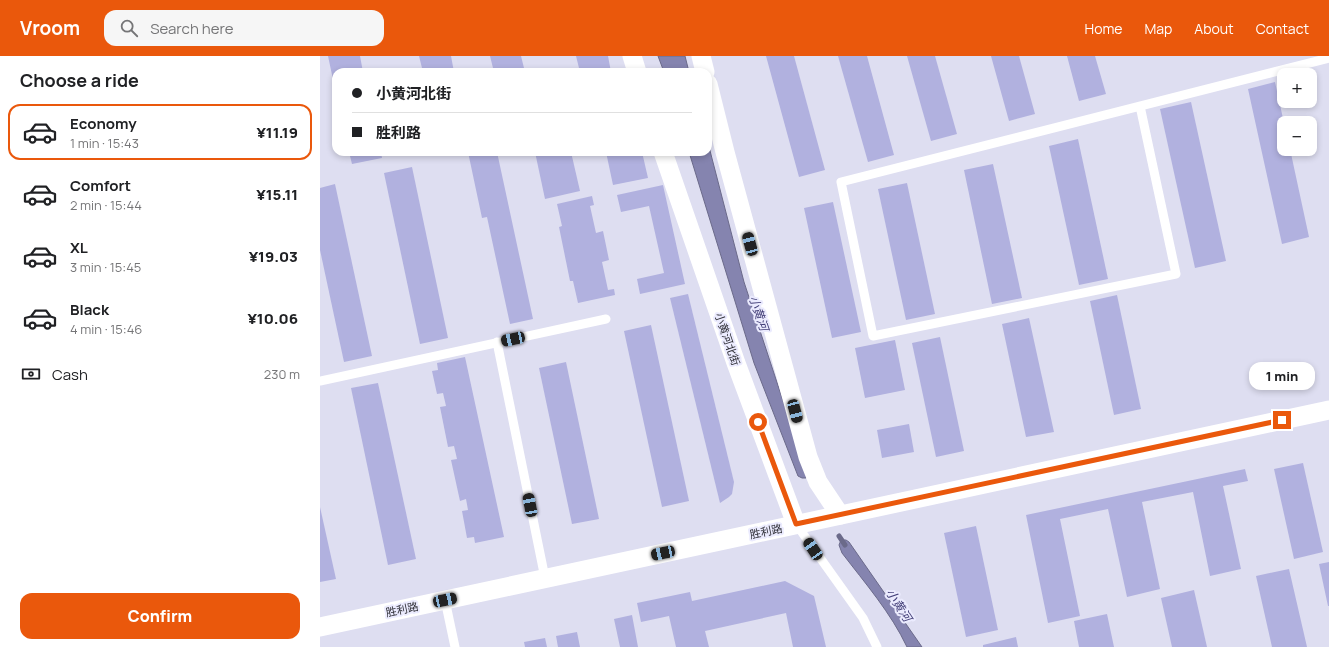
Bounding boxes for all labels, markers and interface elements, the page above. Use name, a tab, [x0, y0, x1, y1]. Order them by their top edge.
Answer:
search box	[104, 10, 384, 46]
text: Vroom	[20, 15, 80, 41]
icon: search	[118, 17, 140, 39]
text: Search here	[150, 18, 234, 39]
text: Home	[1085, 19, 1122, 38]
text: Map	[1144, 19, 1172, 38]
text: About	[1194, 19, 1234, 38]
text: Contact	[1256, 19, 1309, 38]
text: Choose a ride	[20, 68, 139, 92]
map controls	[1277, 68, 1317, 156]
button: +	[1277, 68, 1317, 108]
text: 小黄河北街	[376, 83, 451, 104]
text: Economy	[70, 113, 137, 134]
icon: car	[22, 114, 58, 150]
button: −	[1277, 116, 1317, 156]
text: ¥11.19	[256, 122, 298, 143]
text: 胜利路	[376, 122, 421, 143]
text: 1 min · 15:43	[70, 134, 139, 152]
text: Comfort	[70, 175, 131, 196]
icon: car	[22, 176, 58, 212]
text: ¥15.11	[256, 184, 298, 205]
text: 2 min · 15:44	[70, 196, 142, 214]
car	[741, 231, 759, 257]
text: XL	[70, 237, 88, 258]
icon: car	[22, 238, 58, 274]
text: ¥19.03	[249, 246, 298, 267]
text: 3 min · 15:45	[70, 258, 141, 276]
water label: 小黄河	[745, 293, 774, 335]
text: Black	[70, 299, 109, 320]
icon: car	[22, 300, 58, 336]
text: ¥10.06	[247, 308, 298, 329]
street label: 小黄河北街	[712, 311, 744, 367]
text: 4 min · 15:46	[70, 320, 142, 338]
car	[500, 331, 526, 347]
callout: 1 min	[1249, 362, 1315, 390]
icon: cash	[20, 363, 42, 385]
text: Cash	[52, 364, 88, 385]
text: 230 m	[264, 365, 300, 383]
text: 1 min	[1266, 367, 1298, 385]
car	[786, 398, 804, 424]
route end	[1273, 411, 1291, 429]
route start	[749, 413, 767, 431]
car	[522, 492, 538, 518]
street label: 胜利路	[748, 520, 784, 542]
car	[801, 536, 825, 562]
car	[650, 545, 676, 561]
water label: 小黄河	[882, 585, 917, 626]
car	[432, 592, 458, 608]
button: Confirm	[20, 593, 300, 639]
street label: 胜利路	[384, 598, 420, 620]

